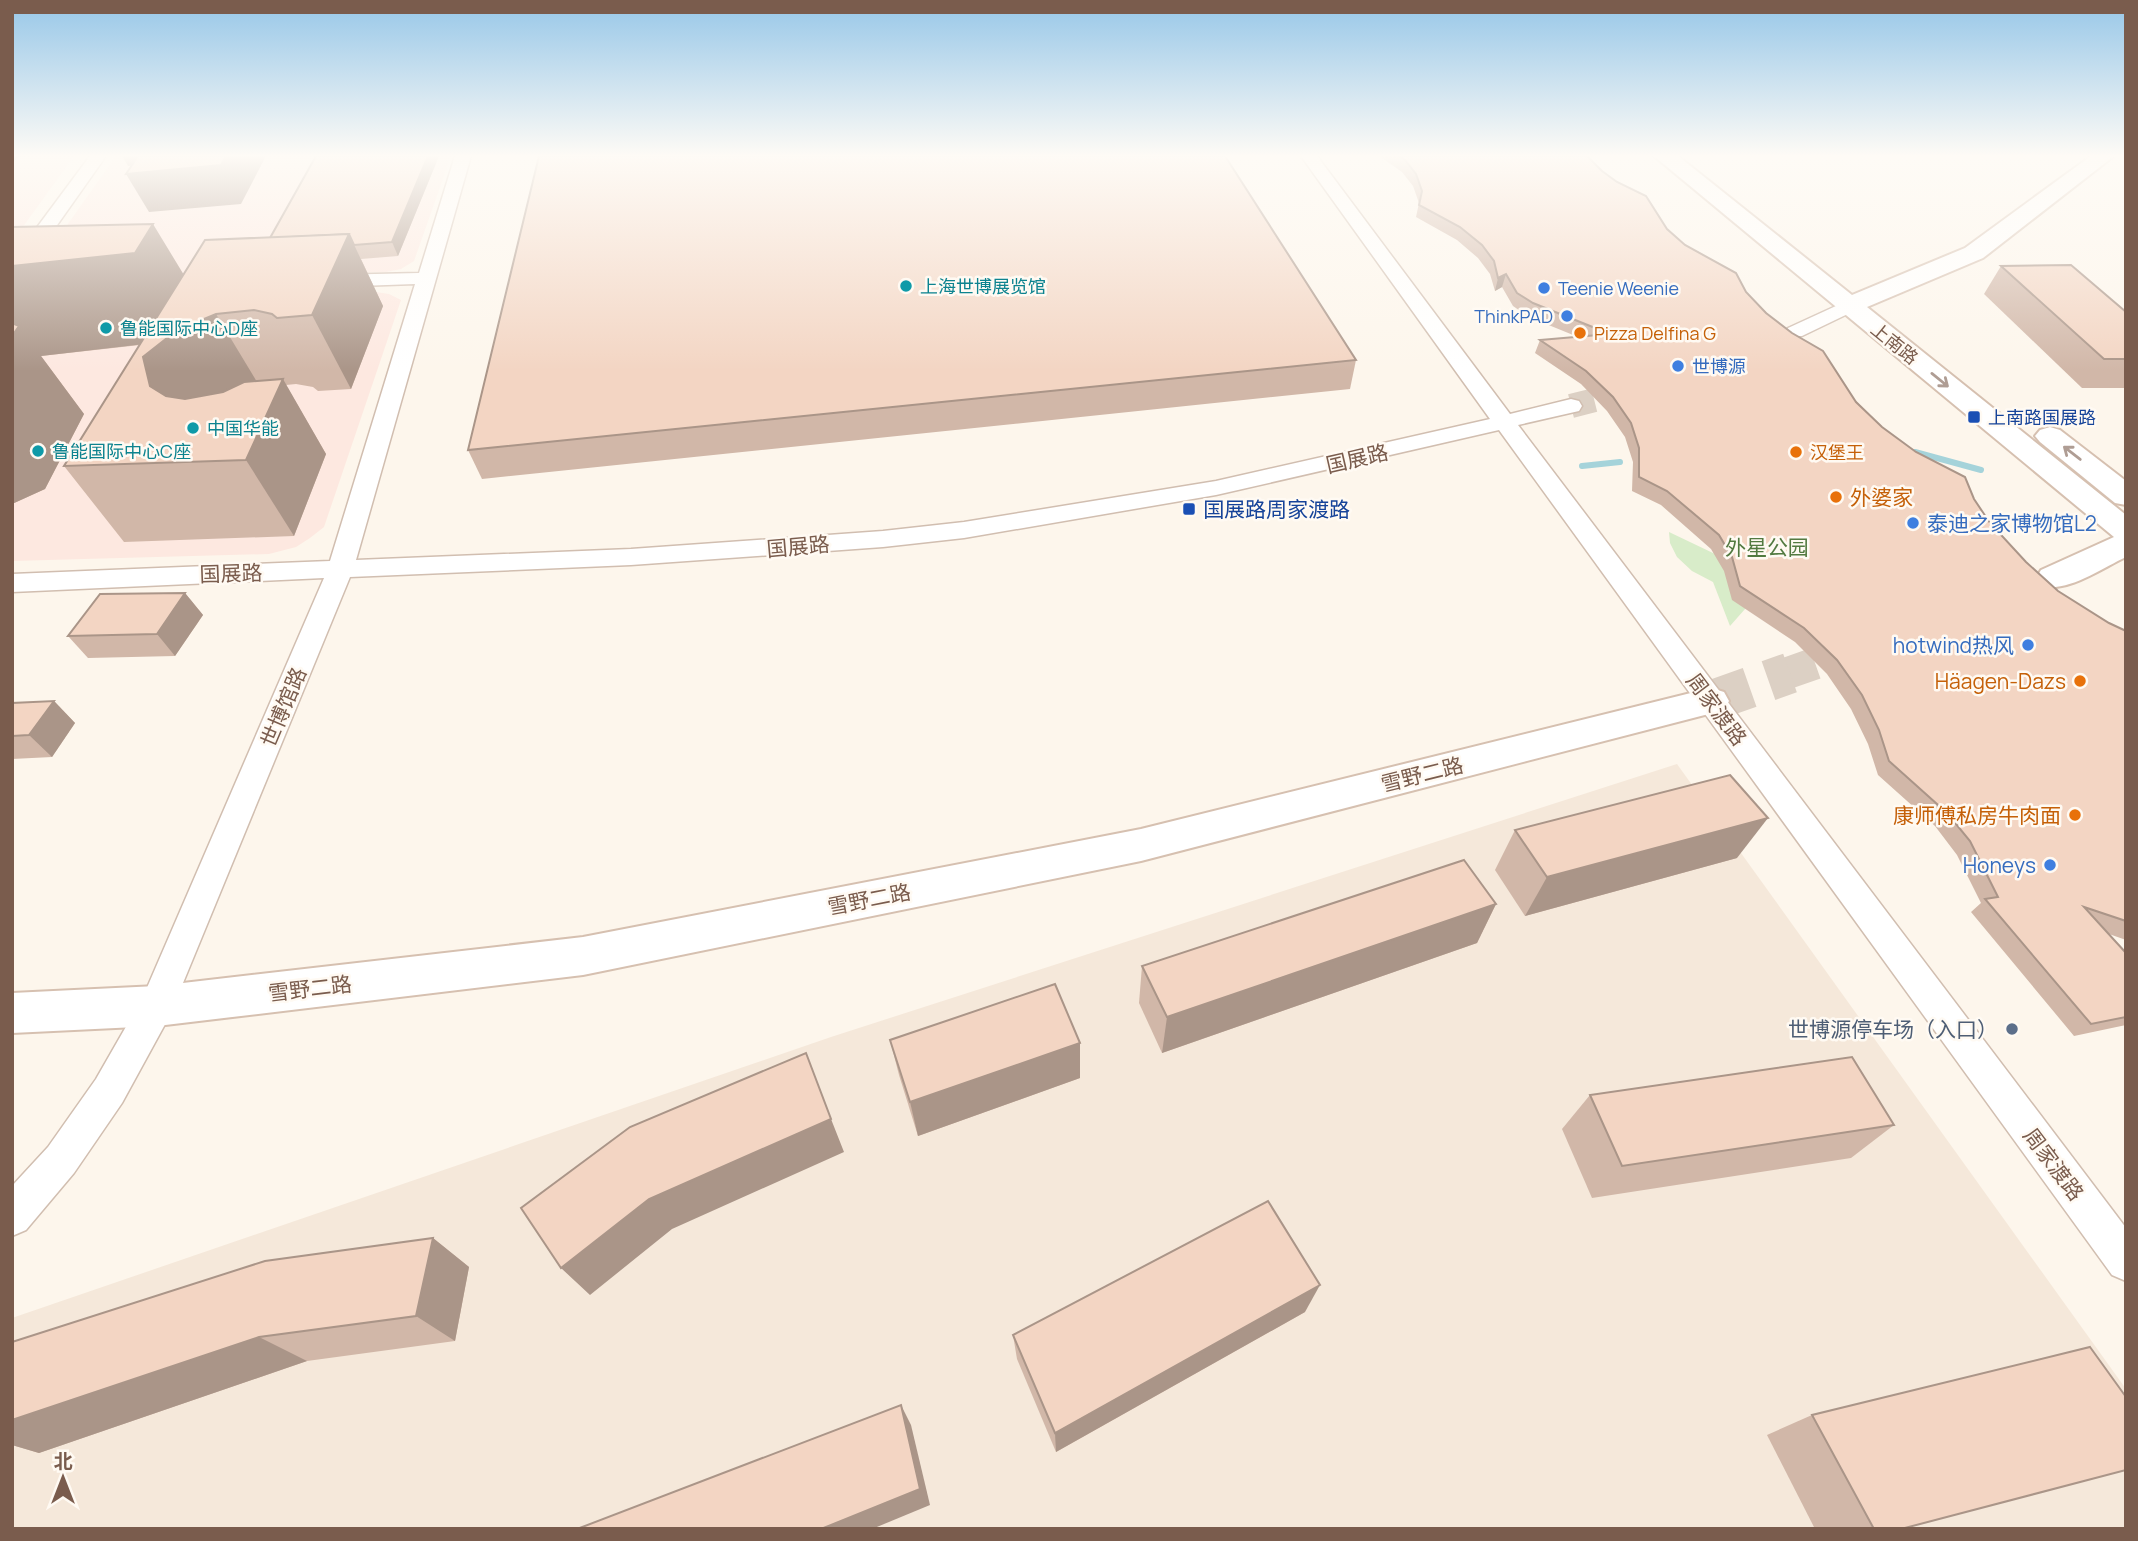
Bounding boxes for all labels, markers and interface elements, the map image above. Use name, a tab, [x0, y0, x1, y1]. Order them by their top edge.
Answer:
place label: 上海世博展览馆	[920, 274, 1046, 298]
place label: Teenie Weenie	[1558, 276, 1679, 300]
marker: 上海世博展览馆	[898, 278, 914, 294]
marker: Teenie Weenie	[1536, 280, 1552, 296]
place label: ThinkPAD	[1474, 304, 1553, 328]
marker: ThinkPAD	[1559, 308, 1575, 324]
place label: 鲁能国际中心D座	[120, 316, 258, 340]
street label: 上南路	[1866, 317, 1924, 369]
marker: 鲁能国际中心D座	[98, 320, 114, 336]
place label: Pizza Delfina G	[1594, 321, 1716, 345]
marker: Pizza Delfina G	[1572, 325, 1588, 341]
place label: 世博源	[1692, 354, 1746, 378]
marker: 世博源	[1670, 358, 1686, 374]
one-way arrow	[1930, 372, 1948, 387]
place label: 上南路国展路	[1988, 405, 2096, 429]
marker: 上南路国展路	[1966, 409, 1982, 425]
place label: 中国华能	[207, 416, 279, 440]
marker: 中国华能	[185, 420, 201, 436]
street label: 国展路	[1323, 437, 1391, 479]
place label: 鲁能国际中心C座	[52, 439, 191, 463]
place label: 汉堡王	[1810, 440, 1864, 464]
marker: 鲁能国际中心C座	[30, 443, 46, 459]
marker: 汉堡王	[1788, 444, 1804, 460]
one-way arrow	[2064, 446, 2082, 461]
place label: 外婆家	[1850, 483, 1913, 511]
marker: 外婆家	[1828, 489, 1844, 505]
place label: 国展路周家渡路	[1203, 495, 1350, 523]
marker: 国展路周家渡路	[1181, 501, 1197, 517]
place label: 泰迪之家博物馆L2	[1927, 509, 2097, 537]
marker: 泰迪之家博物馆L2	[1905, 515, 1921, 531]
street label: 国展路	[765, 529, 831, 563]
park label: 外星公园	[1725, 533, 1809, 561]
street label: 国展路	[199, 558, 263, 588]
place label: hotwind热风	[1893, 631, 2014, 659]
marker: hotwind热风	[2020, 637, 2036, 653]
street label: 世博馆路	[254, 663, 312, 751]
street label: 周家渡路	[1681, 667, 1753, 751]
place label: Häagen-Dazs	[1935, 667, 2066, 695]
marker: Häagen-Dazs	[2072, 673, 2088, 689]
street label: 雪野二路	[1378, 750, 1466, 798]
place label: 康师傅私房牛肉面	[1893, 801, 2061, 829]
marker: 康师傅私房牛肉面	[2067, 807, 2083, 823]
place label: Honeys	[1963, 851, 2036, 879]
marker: Honeys	[2042, 857, 2058, 873]
street label: 雪野二路	[825, 877, 913, 921]
street label: 雪野二路	[267, 969, 353, 1007]
place label: 世博源停车场（入口）	[1788, 1015, 1998, 1043]
marker: 世博源停车场（入口）	[2004, 1021, 2020, 1037]
street label: 周家渡路	[2018, 1122, 2090, 1206]
north arrow	[28, 1443, 98, 1513]
text: 北	[53, 1448, 73, 1474]

